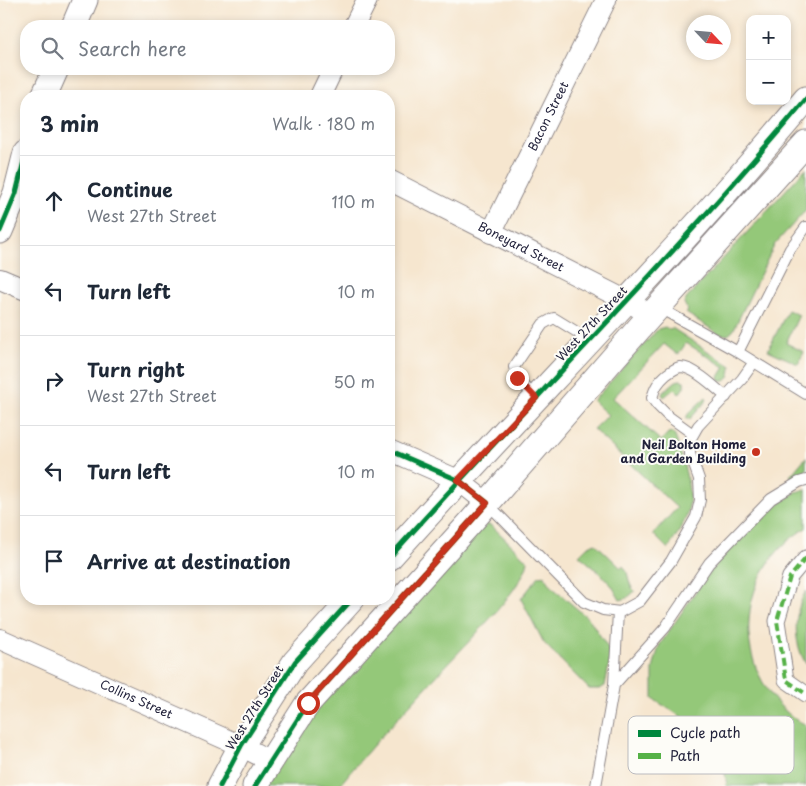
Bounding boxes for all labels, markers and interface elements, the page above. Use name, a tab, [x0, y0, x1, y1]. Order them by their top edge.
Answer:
north arrow	[686, 15, 731, 60]
map controls	[746, 15, 791, 105]
button: +	[746, 15, 791, 60]
search box	[20, 20, 395, 75]
icon: search	[38, 34, 66, 62]
text: Search here	[78, 34, 187, 62]
button: −	[746, 60, 791, 105]
street label: Bacon Street	[523, 78, 572, 154]
text: 3 min	[40, 107, 99, 139]
text: Walk · 180 m	[272, 111, 375, 135]
text: Continue	[87, 175, 173, 203]
icon: ahead	[40, 187, 68, 215]
text: 110 m	[332, 189, 375, 213]
text: West 27th Street	[87, 203, 217, 227]
street label: Boneyard Street	[475, 217, 568, 276]
icon: left	[40, 277, 68, 305]
text: Turn left	[87, 277, 171, 305]
text: 10 m	[338, 279, 375, 303]
street label: West 27th Street	[552, 282, 631, 365]
text: Turn right	[87, 355, 185, 383]
icon: right	[40, 367, 68, 395]
route end	[506, 367, 529, 390]
text: 50 m	[334, 369, 375, 393]
text: West 27th Street	[87, 383, 217, 407]
place label: Neil Bolton Home and Garden Building	[621, 435, 746, 467]
marker: Neil Bolton Home and Garden Building	[750, 446, 762, 458]
icon: left	[40, 457, 68, 485]
text: Turn left	[87, 457, 171, 485]
text: 10 m	[338, 459, 375, 483]
icon: arrive	[40, 547, 68, 575]
text: Arrive at destination	[87, 547, 291, 575]
street label: West 27th Street	[221, 661, 288, 753]
street label: Collins Street	[97, 675, 176, 723]
route start	[297, 692, 320, 715]
legend	[628, 716, 794, 774]
text: Cycle path	[670, 722, 741, 743]
text: Path	[670, 745, 700, 766]

